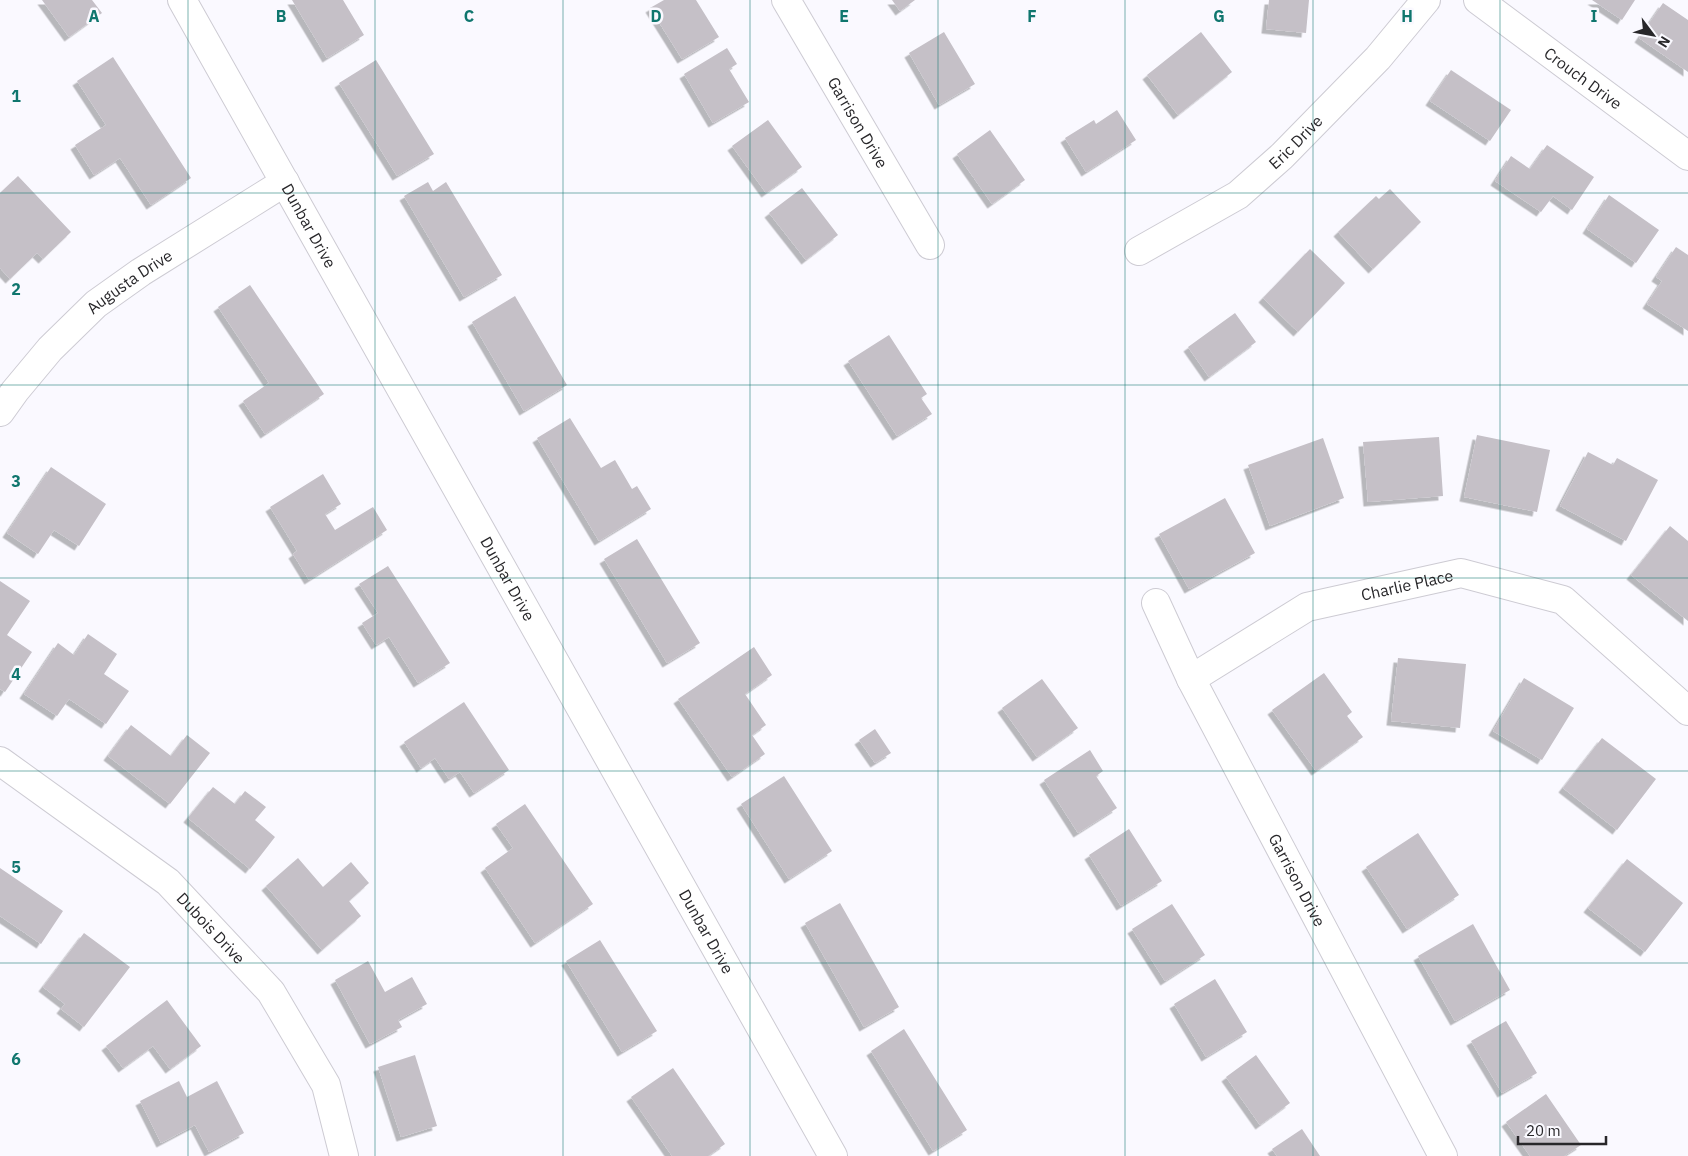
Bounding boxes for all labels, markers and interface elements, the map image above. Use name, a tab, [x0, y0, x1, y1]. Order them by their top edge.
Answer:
text: A	[89, 6, 100, 26]
text: B	[276, 6, 287, 26]
text: C	[464, 6, 474, 26]
text: D	[650, 6, 662, 26]
text: E	[839, 6, 849, 26]
text: F	[1027, 6, 1037, 26]
text: G	[1213, 6, 1225, 26]
text: H	[1401, 6, 1413, 26]
text: I	[1591, 6, 1598, 26]
north arrow	[1628, 10, 1678, 60]
text: N	[1654, 33, 1674, 51]
street label: Crouch Drive	[1540, 43, 1626, 114]
street label: Garrison Drive	[823, 73, 893, 172]
text: 1	[11, 86, 21, 106]
street label: Eric Drive	[1264, 111, 1327, 173]
street label: Dunbar Drive	[277, 180, 341, 272]
street label: Augusta Drive	[82, 245, 176, 318]
text: 2	[11, 279, 21, 299]
text: 3	[11, 471, 21, 491]
street label: Dunbar Drive	[476, 533, 540, 624]
street label: Charlie Place	[1359, 565, 1455, 605]
text: 4	[11, 664, 21, 684]
street label: Garrison Drive	[1264, 830, 1330, 930]
text: 5	[11, 857, 21, 877]
street label: Dunbar Drive	[675, 886, 738, 977]
street label: Dubois Drive	[173, 888, 250, 968]
text: 6	[11, 1049, 21, 1069]
scale bar	[1518, 1114, 1606, 1146]
text: 20 m	[1526, 1121, 1561, 1140]

